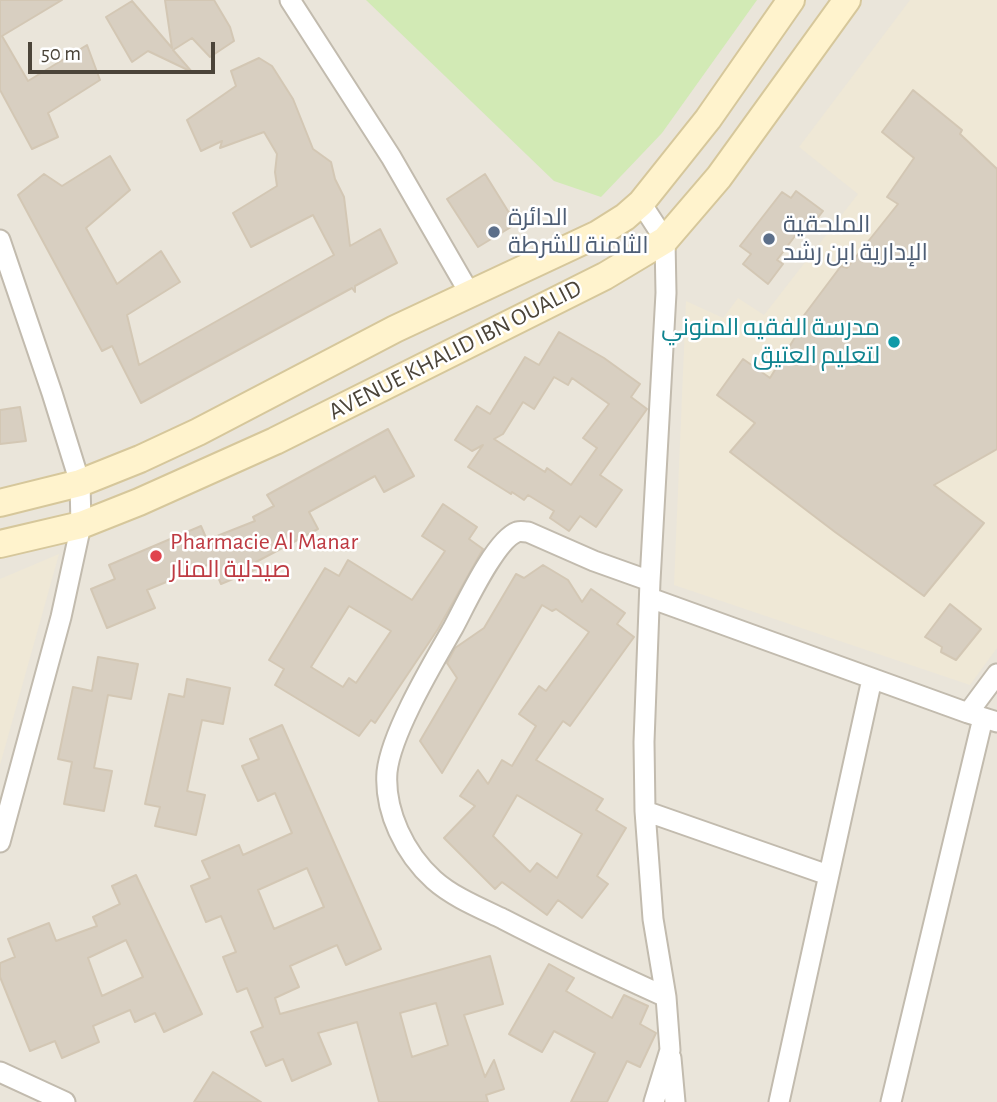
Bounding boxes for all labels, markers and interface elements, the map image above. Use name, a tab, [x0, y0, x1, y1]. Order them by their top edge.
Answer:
scale bar	[32, 28, 219, 72]
text: 50 m	[41, 43, 81, 64]
place label: الدائرة الثامنة للشرطة	[508, 204, 649, 260]
place label: الملحقية الإدارية ابن رشد	[783, 211, 928, 267]
marker: الدائرة الثامنة للشرطة	[486, 224, 502, 240]
marker: الملحقية الإدارية ابن رشد	[761, 231, 777, 247]
street label: AVENUE KHALID IBN OUALID	[324, 274, 586, 426]
place label: مدرسة الفقيه المنوني لتعليم العتيق	[661, 314, 880, 370]
marker: مدرسة الفقيه المنوني لتعليم العتيق	[886, 334, 902, 350]
place label: Pharmacie Al Manar صيدلية المنار	[170, 528, 358, 584]
marker: Pharmacie Al Manar صيدلية المنار	[148, 548, 164, 564]

